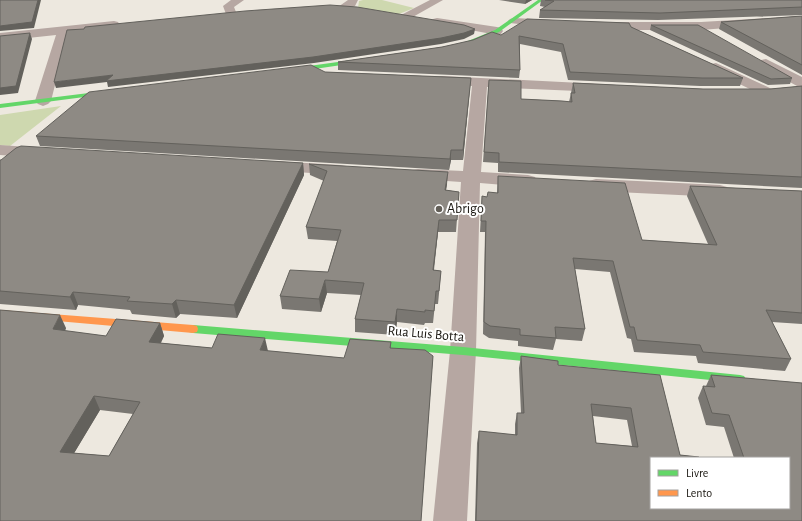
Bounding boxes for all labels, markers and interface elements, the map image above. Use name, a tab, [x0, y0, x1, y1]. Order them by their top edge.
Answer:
place label: Abrigo	[447, 202, 484, 216]
marker: Abrigo	[434, 204, 444, 214]
street label: Rua Luis Botta	[387, 324, 465, 344]
legend	[650, 457, 790, 509]
text: Livre	[686, 467, 708, 479]
text: Lento	[686, 487, 712, 499]

